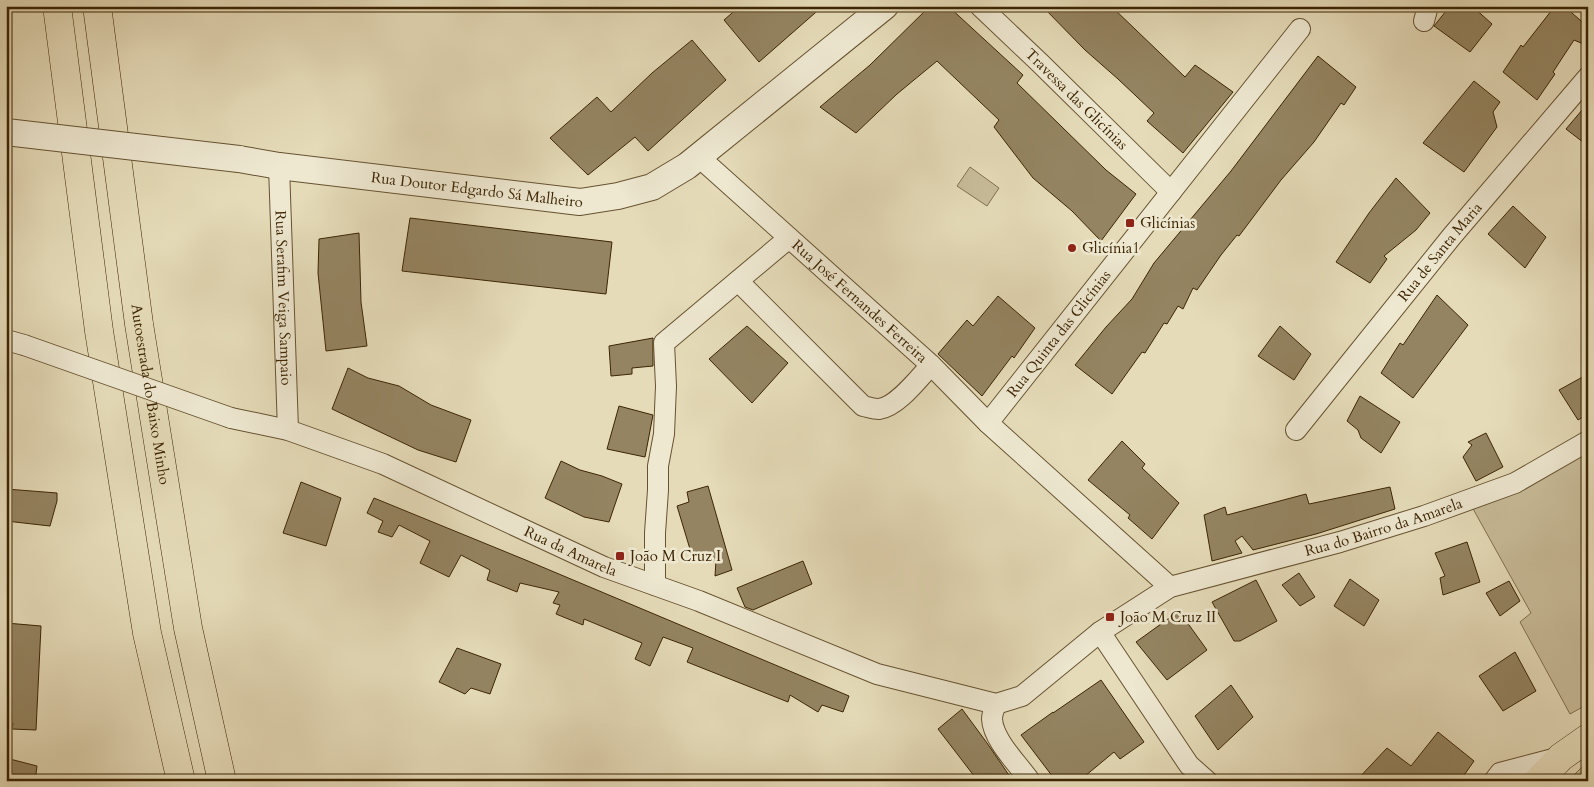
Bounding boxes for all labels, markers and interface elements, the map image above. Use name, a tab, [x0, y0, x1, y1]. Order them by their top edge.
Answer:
street label: Travessa das Glicínias	[1021, 44, 1132, 154]
street label: Rua Doutor Edgardo Sá Malheiro	[370, 167, 584, 212]
street label: Rua de Santa Maria	[1393, 198, 1487, 306]
street label: Rua Serafim Veiga Sampaio	[271, 210, 296, 386]
place label: Glicínias	[1140, 213, 1195, 233]
marker: Glicínias	[1124, 217, 1136, 229]
street label: Rua José Fernandes Ferreira	[788, 235, 932, 368]
place label: Glicínia1	[1082, 238, 1140, 258]
marker: Glicínia1	[1066, 242, 1078, 254]
street label: Rua Quinta das Glicínias	[1002, 266, 1115, 401]
street label: Autoestrada do Baixo Minho	[126, 303, 175, 486]
street label: Rua do Bairro da Amarela	[1302, 493, 1466, 561]
street label: Rua da Amarela	[521, 521, 620, 581]
place label: João M Cruz I	[628, 546, 721, 566]
marker: João M Cruz I	[614, 550, 626, 562]
place label: João M Cruz II	[1118, 607, 1216, 627]
marker: João M Cruz II	[1104, 611, 1116, 623]

